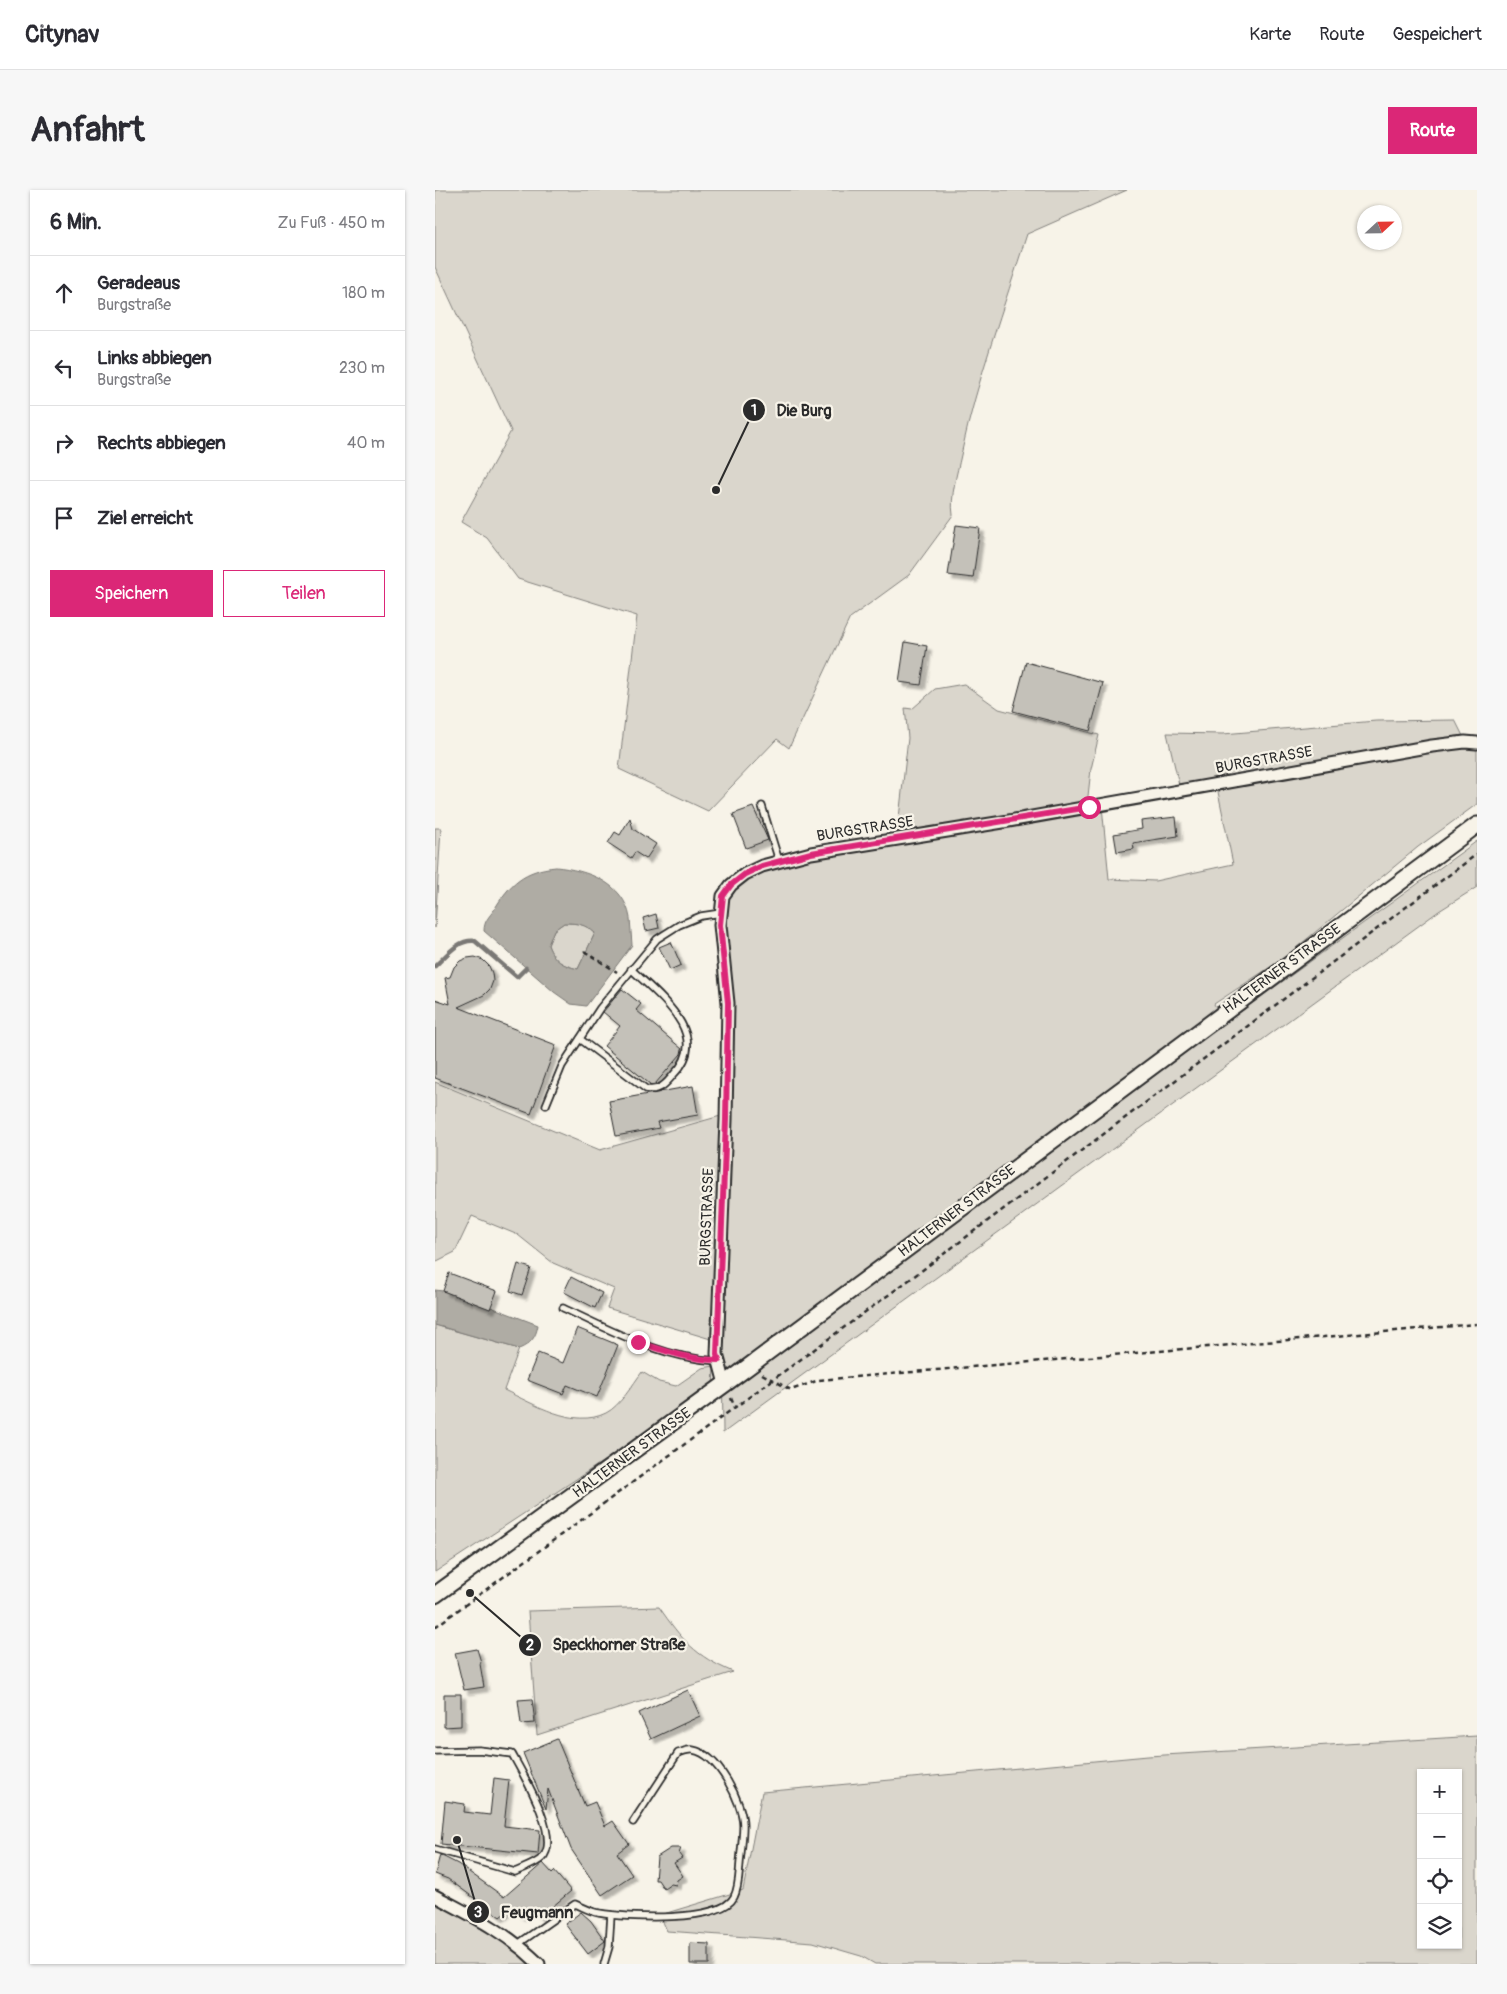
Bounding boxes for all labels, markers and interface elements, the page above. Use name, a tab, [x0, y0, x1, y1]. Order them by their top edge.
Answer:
text: Citynav	[25, 20, 100, 49]
text: Karte	[1249, 23, 1291, 46]
text: Route	[1319, 23, 1364, 46]
text: Gespeichert	[1392, 23, 1482, 46]
button: Route	[1388, 107, 1477, 154]
text: Anfahrt	[30, 108, 145, 152]
north arrow	[1357, 205, 1402, 250]
text: 6 Min.	[50, 209, 102, 236]
text: Zu Fuß · 450 m	[277, 213, 385, 233]
text: Geradeaus	[97, 271, 180, 295]
icon: ahead	[50, 279, 78, 307]
text: 180 m	[342, 283, 385, 303]
text: Burgstraße	[97, 295, 171, 315]
text: Links abbiegen	[97, 346, 212, 370]
icon: left	[50, 354, 78, 382]
text: 230 m	[339, 358, 385, 378]
text: Burgstraße	[97, 370, 171, 390]
callout: Die Burg	[742, 395, 842, 426]
text: 1	[751, 401, 757, 420]
text: Die Burg	[776, 401, 832, 421]
icon: right	[50, 429, 78, 457]
text: Rechts abbiegen	[97, 431, 226, 455]
text: 40 m	[347, 433, 385, 453]
icon: arrive	[50, 504, 78, 532]
text: Ziel erreicht	[97, 506, 193, 530]
button: Speichern	[50, 570, 213, 617]
button: Teilen	[223, 570, 385, 617]
street label: BURGSTRASSE	[1214, 742, 1314, 778]
route start	[1078, 796, 1101, 819]
street label: BURGSTRASSE	[815, 812, 915, 846]
street label: HALTERNER STRASSE	[1219, 919, 1345, 1018]
street label: HALTERNER STRASSE	[895, 1161, 1020, 1261]
street label: BURGSTRASSE	[696, 1168, 718, 1266]
route end	[627, 1331, 650, 1354]
street label: HALTERNER STRASSE	[569, 1403, 695, 1502]
callout: Speckhorner Straße	[518, 1629, 696, 1660]
text: Speckhorner Straße	[552, 1635, 687, 1655]
text: 2	[526, 1636, 534, 1655]
map controls	[1417, 1769, 1462, 1949]
button: +	[1417, 1769, 1462, 1814]
button: −	[1417, 1814, 1462, 1859]
button: locate	[1417, 1859, 1462, 1904]
callout: Feugmann	[466, 1897, 583, 1928]
text: 3	[474, 1903, 482, 1922]
text: Feugmann	[501, 1903, 573, 1923]
button: layers	[1417, 1904, 1462, 1949]

